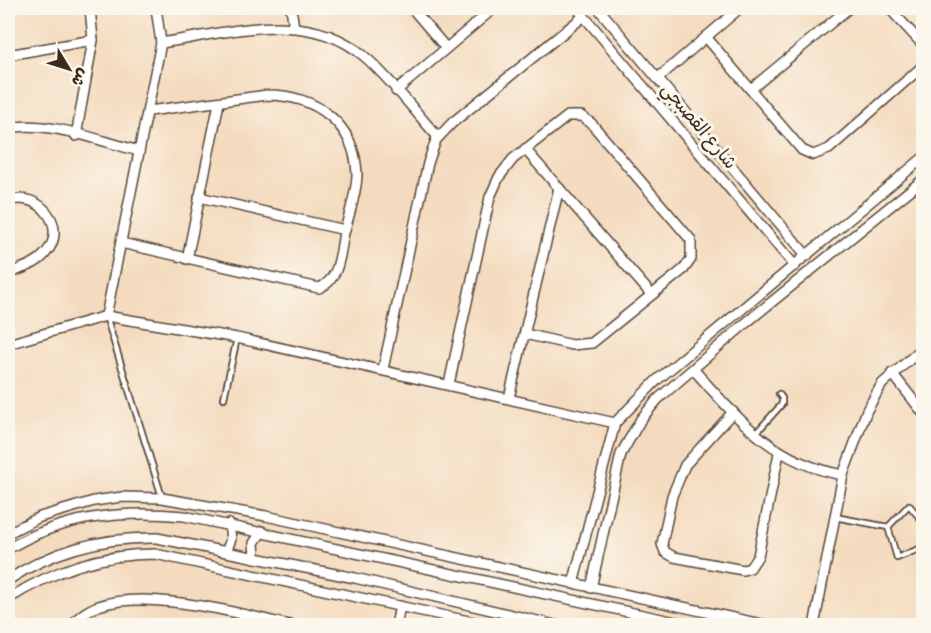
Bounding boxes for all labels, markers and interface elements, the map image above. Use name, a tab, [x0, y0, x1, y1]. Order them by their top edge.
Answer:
north arrow	[39, 39, 99, 99]
text: ش	[67, 65, 93, 91]
street label: شارع القصبجي	[653, 78, 742, 176]

